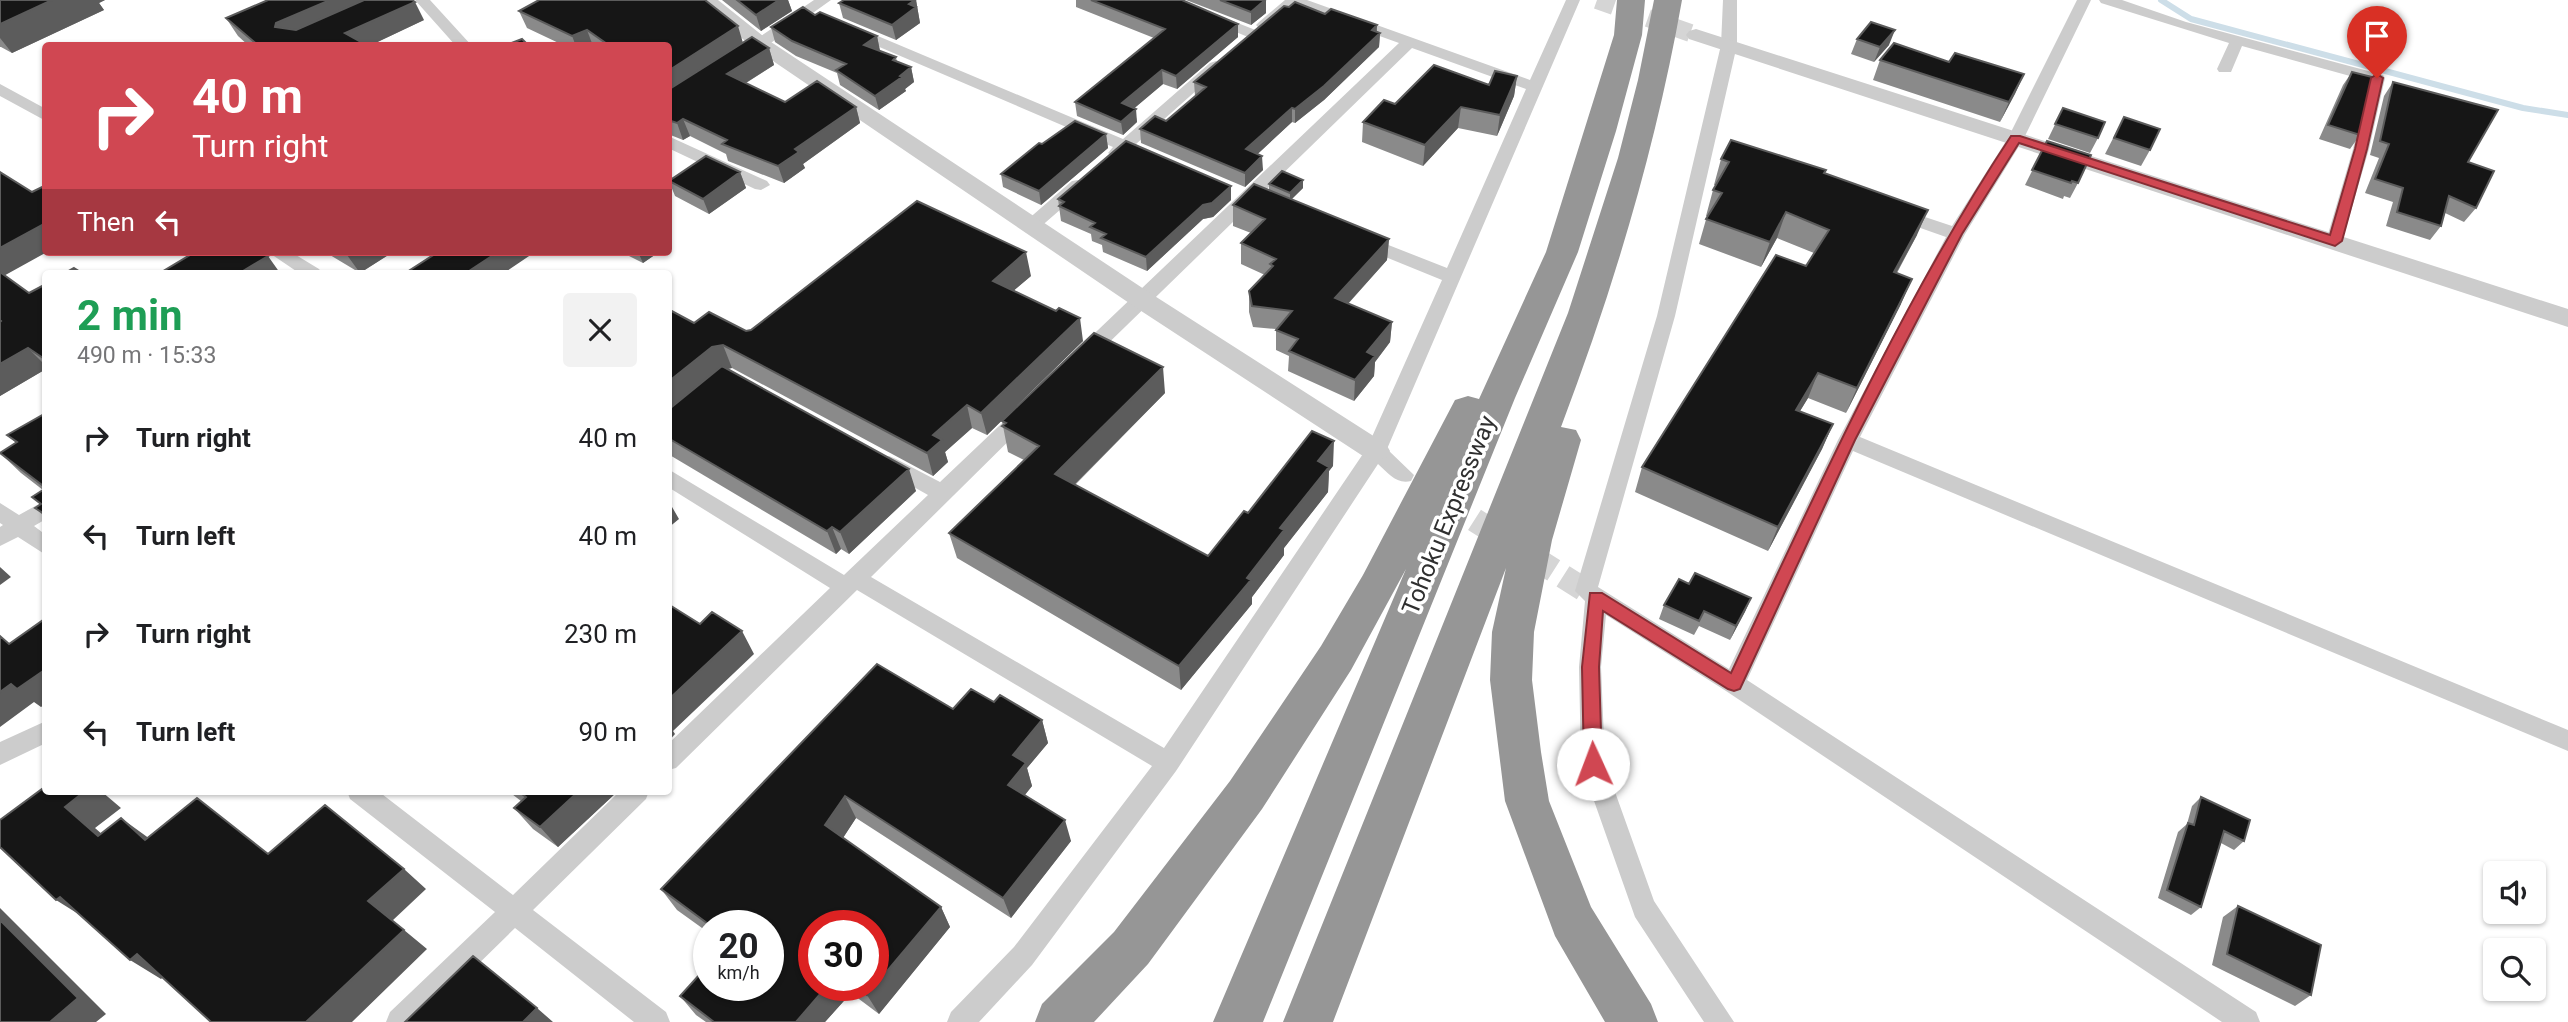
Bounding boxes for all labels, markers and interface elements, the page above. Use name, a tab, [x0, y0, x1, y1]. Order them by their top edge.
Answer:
pin	[2347, 6, 2407, 78]
icon: arrive	[2358, 17, 2396, 55]
text: 40 m	[192, 68, 303, 125]
icon: right	[77, 70, 168, 161]
text: Turn right	[192, 127, 328, 165]
icon: left	[149, 203, 187, 241]
text: Then	[77, 207, 135, 237]
text: 2 min	[77, 291, 183, 340]
button: close	[563, 293, 637, 367]
text: 490 m · 15:33	[77, 342, 216, 369]
street label: Tohoku Expressway	[1396, 411, 1502, 618]
icon: right	[77, 419, 115, 457]
text: Turn right	[136, 423, 251, 453]
text: 40 m	[579, 423, 637, 453]
icon: left	[77, 517, 115, 555]
text: Turn left	[136, 521, 235, 551]
text: 40 m	[579, 521, 637, 551]
icon: right	[77, 615, 115, 653]
text: Turn right	[136, 619, 251, 649]
text: 230 m	[564, 619, 637, 649]
icon: left	[77, 713, 115, 751]
text: Turn left	[136, 717, 235, 747]
text: 90 m	[579, 717, 637, 747]
position arrow	[1556, 727, 1630, 801]
map controls	[2483, 861, 2546, 1001]
button: sound	[2483, 861, 2546, 924]
speed limit sign: 30	[798, 910, 889, 1001]
text: 20	[718, 926, 759, 967]
button: search	[2483, 938, 2546, 1001]
text: km/h	[717, 962, 760, 983]

